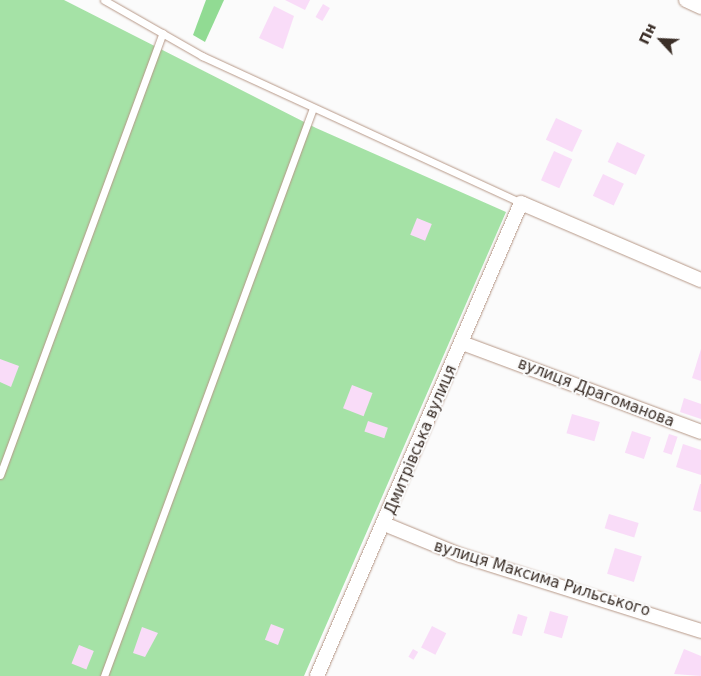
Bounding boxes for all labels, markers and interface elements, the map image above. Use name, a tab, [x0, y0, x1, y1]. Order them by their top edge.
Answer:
north arrow	[636, 15, 686, 65]
text: Пн	[636, 21, 659, 47]
street label: вулиця Драгоманова	[515, 355, 677, 431]
street label: Дмитрівська вулиця	[381, 363, 461, 517]
street label: вулиця Максима Рильського	[432, 537, 652, 621]

